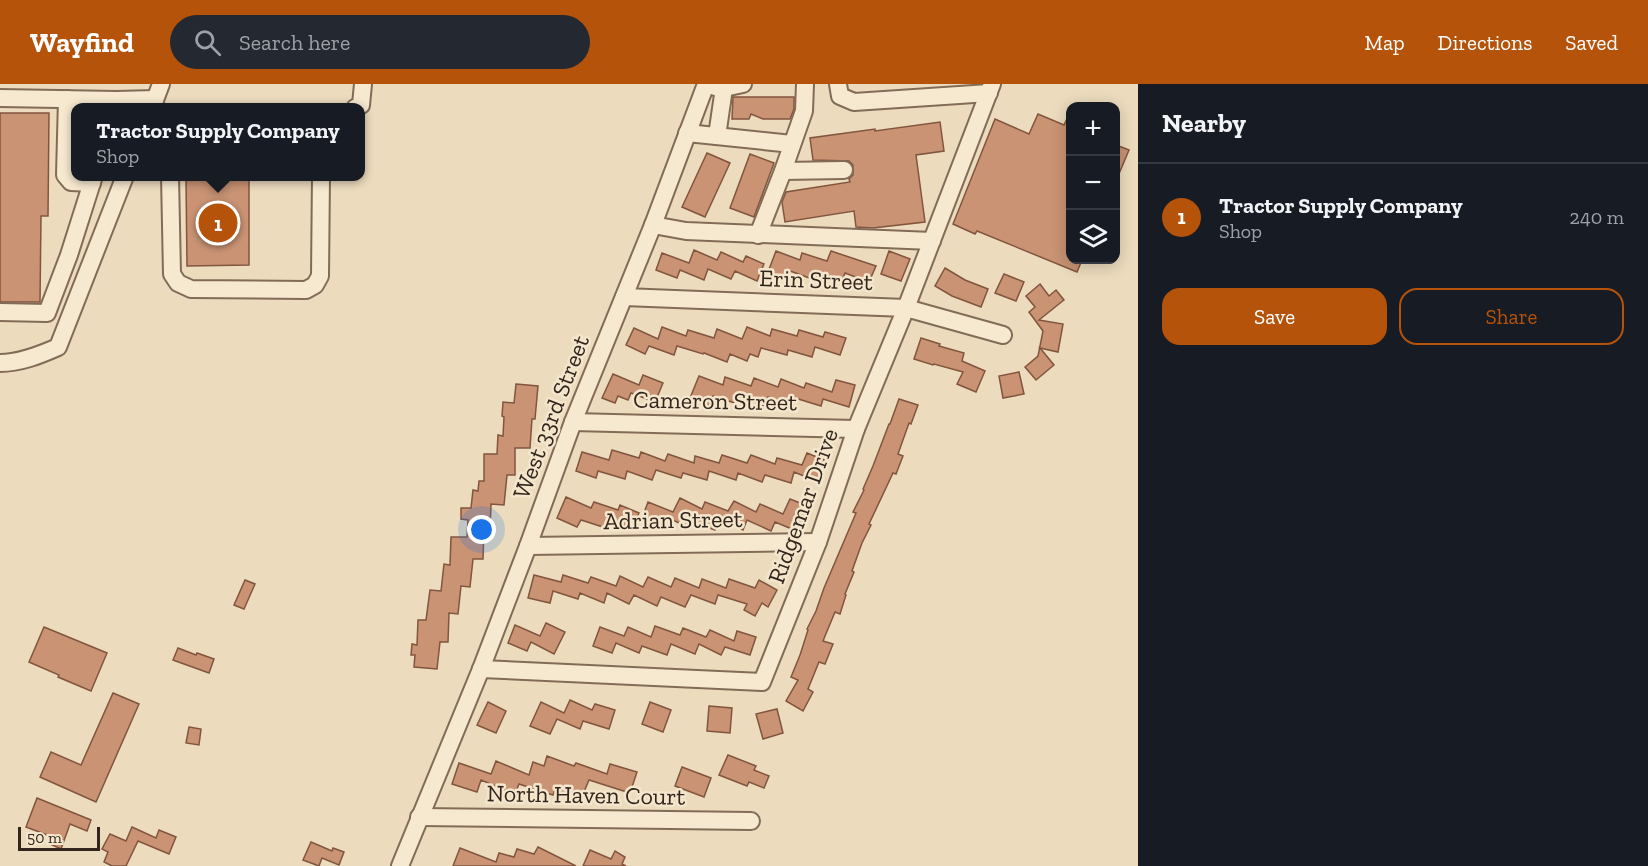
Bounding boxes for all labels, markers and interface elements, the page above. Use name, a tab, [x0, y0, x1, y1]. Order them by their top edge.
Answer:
search box	[170, 15, 590, 69]
text: Wayfind	[30, 26, 134, 59]
icon: search	[191, 26, 224, 59]
text: Search here	[239, 29, 350, 56]
text: Map	[1365, 30, 1405, 55]
text: Directions	[1438, 30, 1532, 55]
text: Saved	[1565, 30, 1618, 55]
map controls	[1066, 102, 1120, 264]
button: +	[1066, 102, 1120, 156]
popup	[71, 103, 365, 181]
text: Nearby	[1162, 107, 1246, 139]
text: Tractor Supply Company	[96, 117, 340, 144]
text: Shop	[96, 144, 139, 168]
button: −	[1066, 156, 1120, 210]
text: Tractor Supply Company	[1219, 192, 1463, 219]
pin: 1	[198, 200, 238, 246]
text: 1	[1177, 205, 1186, 229]
text: 240 m	[1570, 205, 1624, 229]
button: layers	[1066, 210, 1120, 264]
text: Shop	[1219, 219, 1262, 243]
street label: Erin Street	[759, 263, 873, 296]
button: Save	[1162, 288, 1387, 345]
button: Share	[1399, 288, 1624, 345]
street label: West 33rd Street	[506, 331, 595, 503]
street label: Cameron Street	[633, 385, 797, 416]
street label: Ridgemar Drive	[761, 424, 844, 587]
street label: Adrian Street	[603, 504, 743, 535]
your location	[467, 515, 496, 544]
street label: North Haven Court	[486, 778, 686, 811]
scale bar	[18, 824, 100, 852]
text: 50 m	[27, 828, 62, 847]

